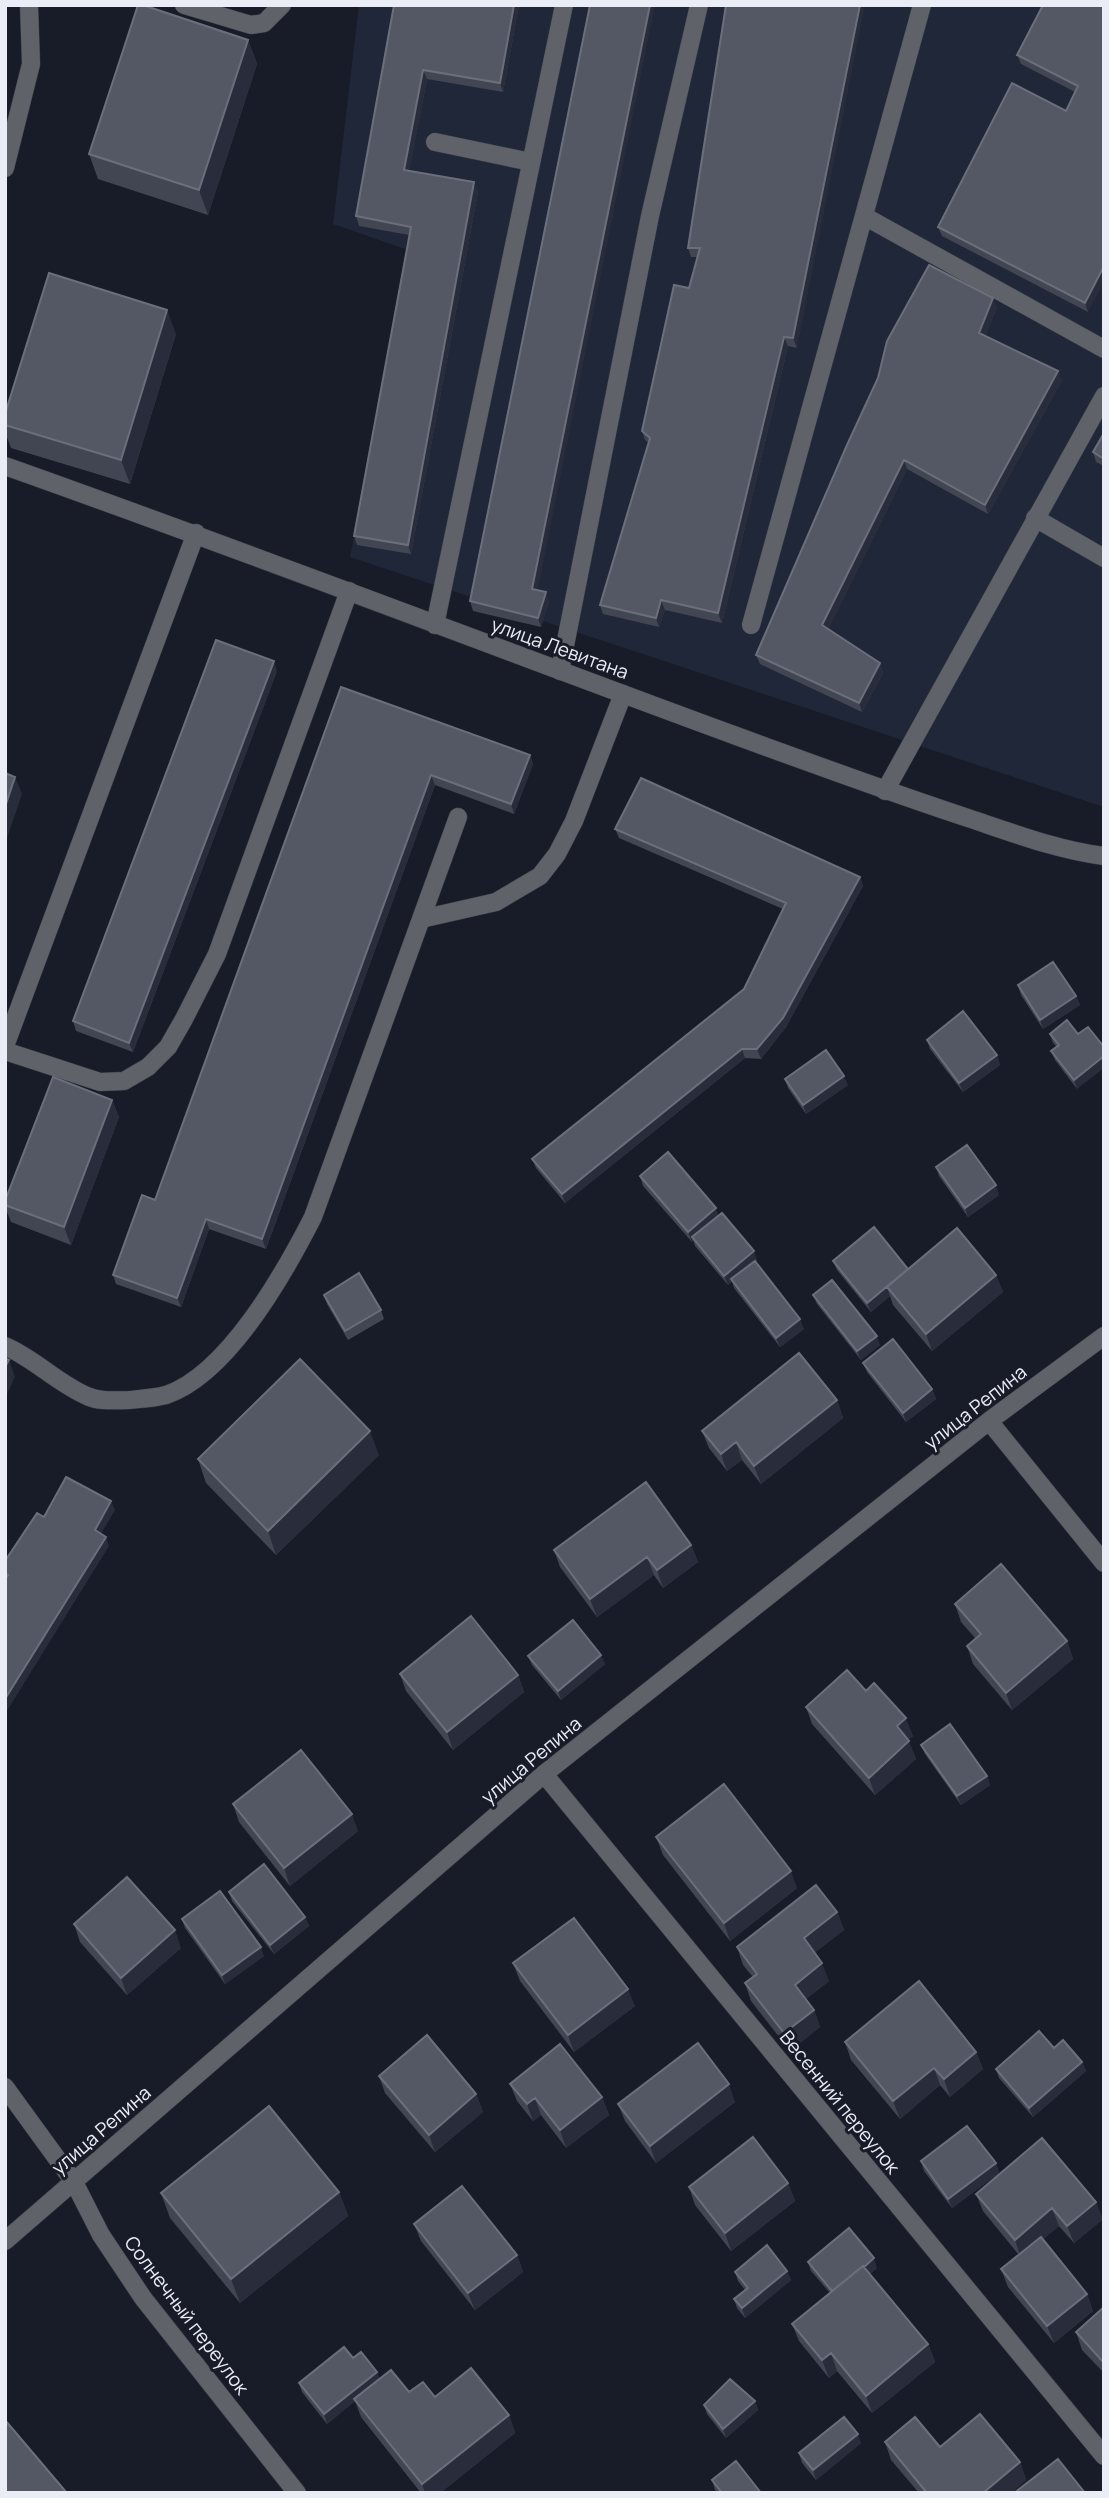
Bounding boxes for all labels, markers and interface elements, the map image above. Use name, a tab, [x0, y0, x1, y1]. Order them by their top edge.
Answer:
street label: улица Левитана	[488, 611, 632, 685]
street label: улица Репина	[918, 1359, 1032, 1455]
street label: улица Репина	[475, 1710, 587, 1810]
street label: Весенний переулок	[774, 2025, 906, 2180]
street label: улица Репина	[46, 2080, 156, 2180]
street label: Солнечный переулок	[119, 2230, 256, 2400]

